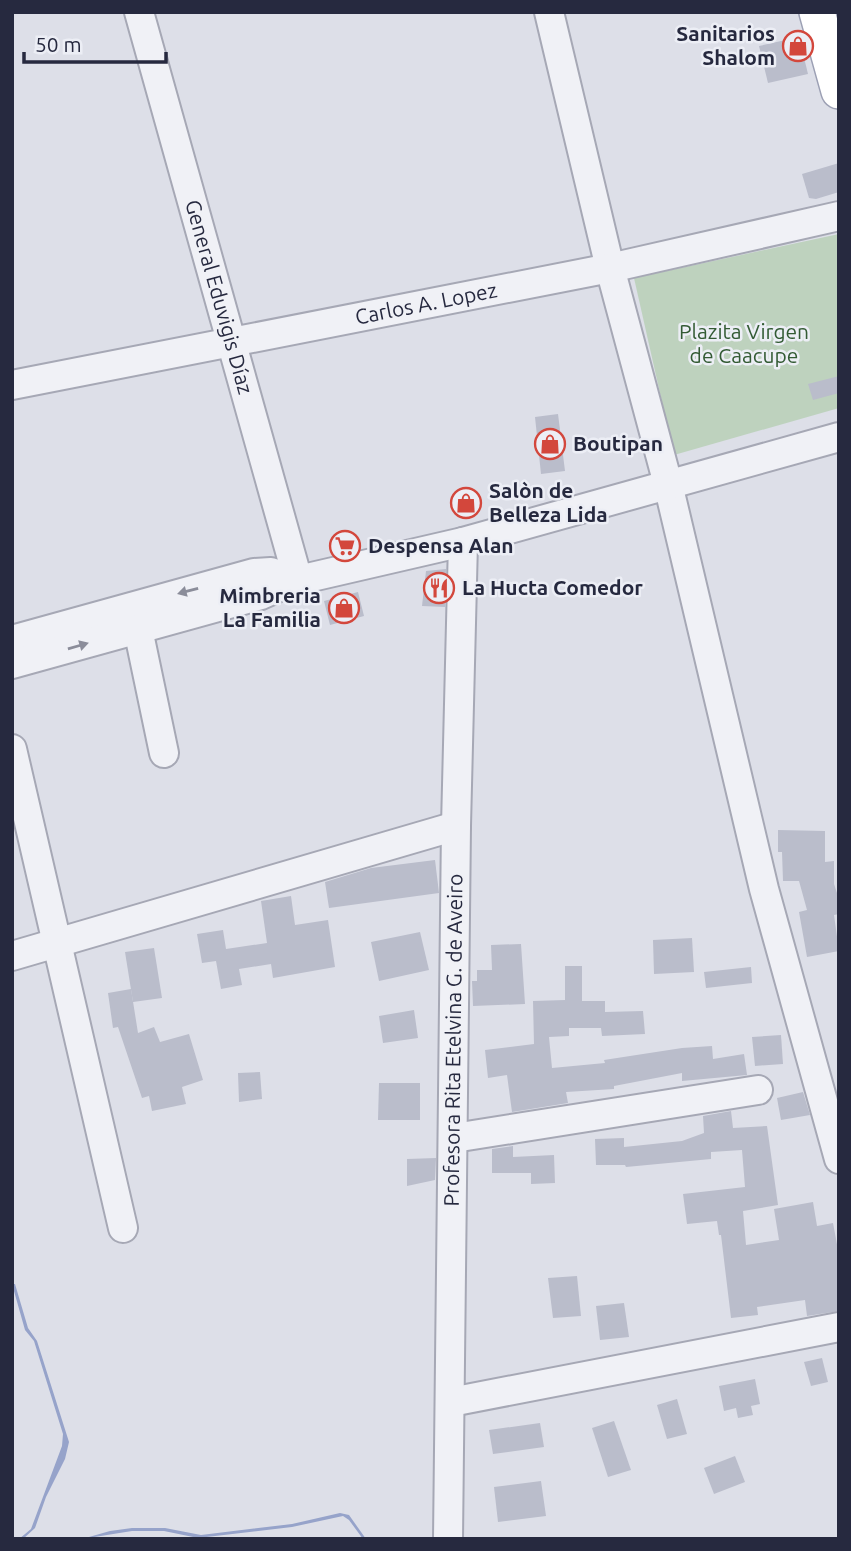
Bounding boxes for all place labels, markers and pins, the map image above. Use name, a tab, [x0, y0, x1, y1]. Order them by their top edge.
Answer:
place label: Sanitarios Shalom	[676, 21, 775, 69]
shop icon: Sanitarios Shalom	[781, 29, 815, 63]
shop icon: Boutipan	[533, 427, 567, 461]
place label: Boutipan	[573, 431, 663, 455]
place label: Salòn de Belleza Lida	[489, 478, 608, 526]
shop icon: Salòn de Belleza Lida	[449, 486, 483, 520]
supermarket icon: Despensa Alan	[328, 529, 362, 563]
place label: Despensa Alan	[368, 533, 514, 557]
restaurant icon: La Hucta Comedor	[422, 571, 456, 605]
place label: La Hucta Comedor	[462, 575, 643, 599]
place label: Mimbreria La Familia	[219, 583, 321, 631]
shop icon: Mimbreria La Familia	[327, 591, 361, 625]

